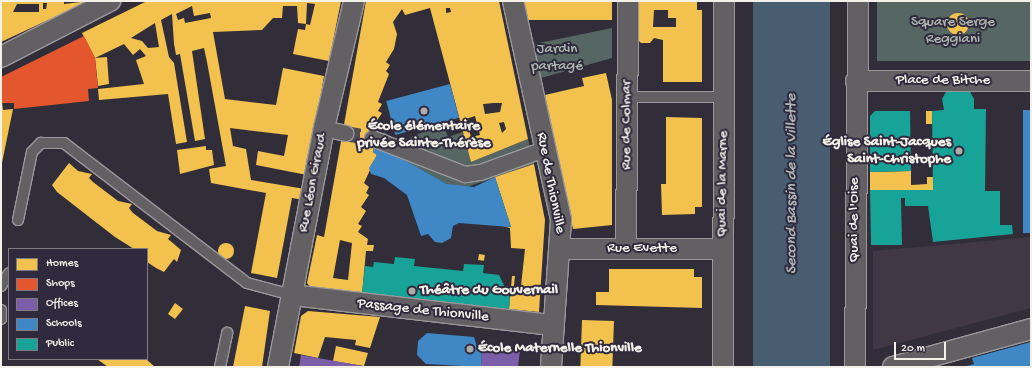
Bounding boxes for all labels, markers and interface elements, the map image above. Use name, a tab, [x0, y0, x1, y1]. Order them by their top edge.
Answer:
park label: Square Serge Reggiani	[911, 13, 995, 48]
park label: Jardin partagé	[531, 40, 583, 75]
street label: Place de Bitche	[896, 72, 990, 90]
street label: Rue de Colmar	[618, 80, 636, 170]
water label: Second Bassin de la Villette	[783, 94, 803, 274]
marker: École élémentaire privée Sainte-Thérèse	[419, 106, 429, 116]
place label: École élémentaire privée Sainte-Thérèse	[357, 117, 491, 152]
street label: Rue de Thionville	[531, 131, 569, 235]
street label: Quai de la Marne	[713, 131, 733, 237]
street label: Rue Léon Giraud	[295, 132, 331, 234]
place label: Église Saint-Jacques Saint-Christophe	[823, 133, 951, 168]
marker: Église Saint-Jacques Saint-Christophe	[954, 146, 964, 156]
street label: Quai de l'Oise	[846, 178, 864, 262]
street label: Rue Evette	[607, 240, 677, 258]
legend	[8, 248, 148, 360]
text: Homes	[46, 257, 78, 271]
text: Shops	[46, 277, 75, 291]
place label: Théâtre du Gouvernail	[420, 282, 558, 300]
marker: Théâtre du Gouvernail	[407, 286, 417, 296]
street label: Passage de Thionville	[356, 295, 490, 327]
text: Offices	[46, 297, 78, 311]
text: Schools	[46, 317, 82, 331]
scale bar	[896, 334, 948, 360]
text: Public	[46, 337, 74, 351]
place label: École Maternelle Thionville	[478, 340, 642, 358]
text: 20 m	[901, 342, 925, 356]
marker: École Maternelle Thionville	[465, 344, 475, 354]

